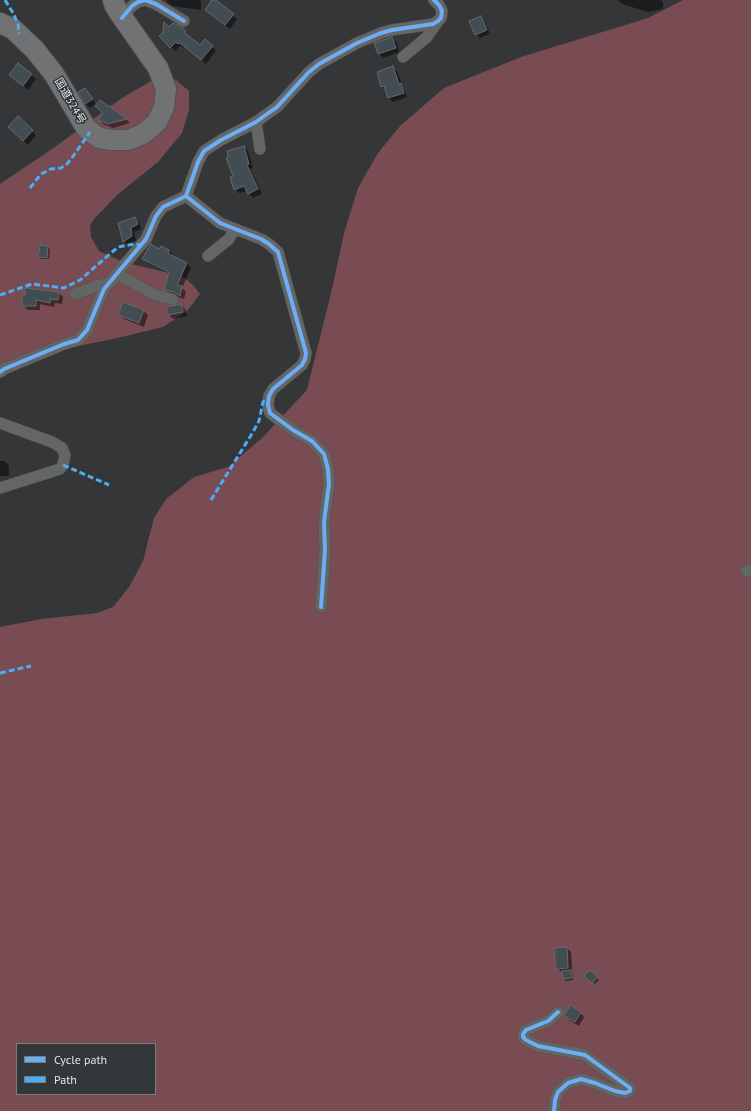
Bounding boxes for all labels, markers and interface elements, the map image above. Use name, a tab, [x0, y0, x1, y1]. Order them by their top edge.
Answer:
street label: 国道324号	[52, 76, 88, 126]
legend	[16, 1043, 156, 1095]
text: Cycle path	[54, 1052, 107, 1067]
text: Path	[54, 1072, 77, 1087]

